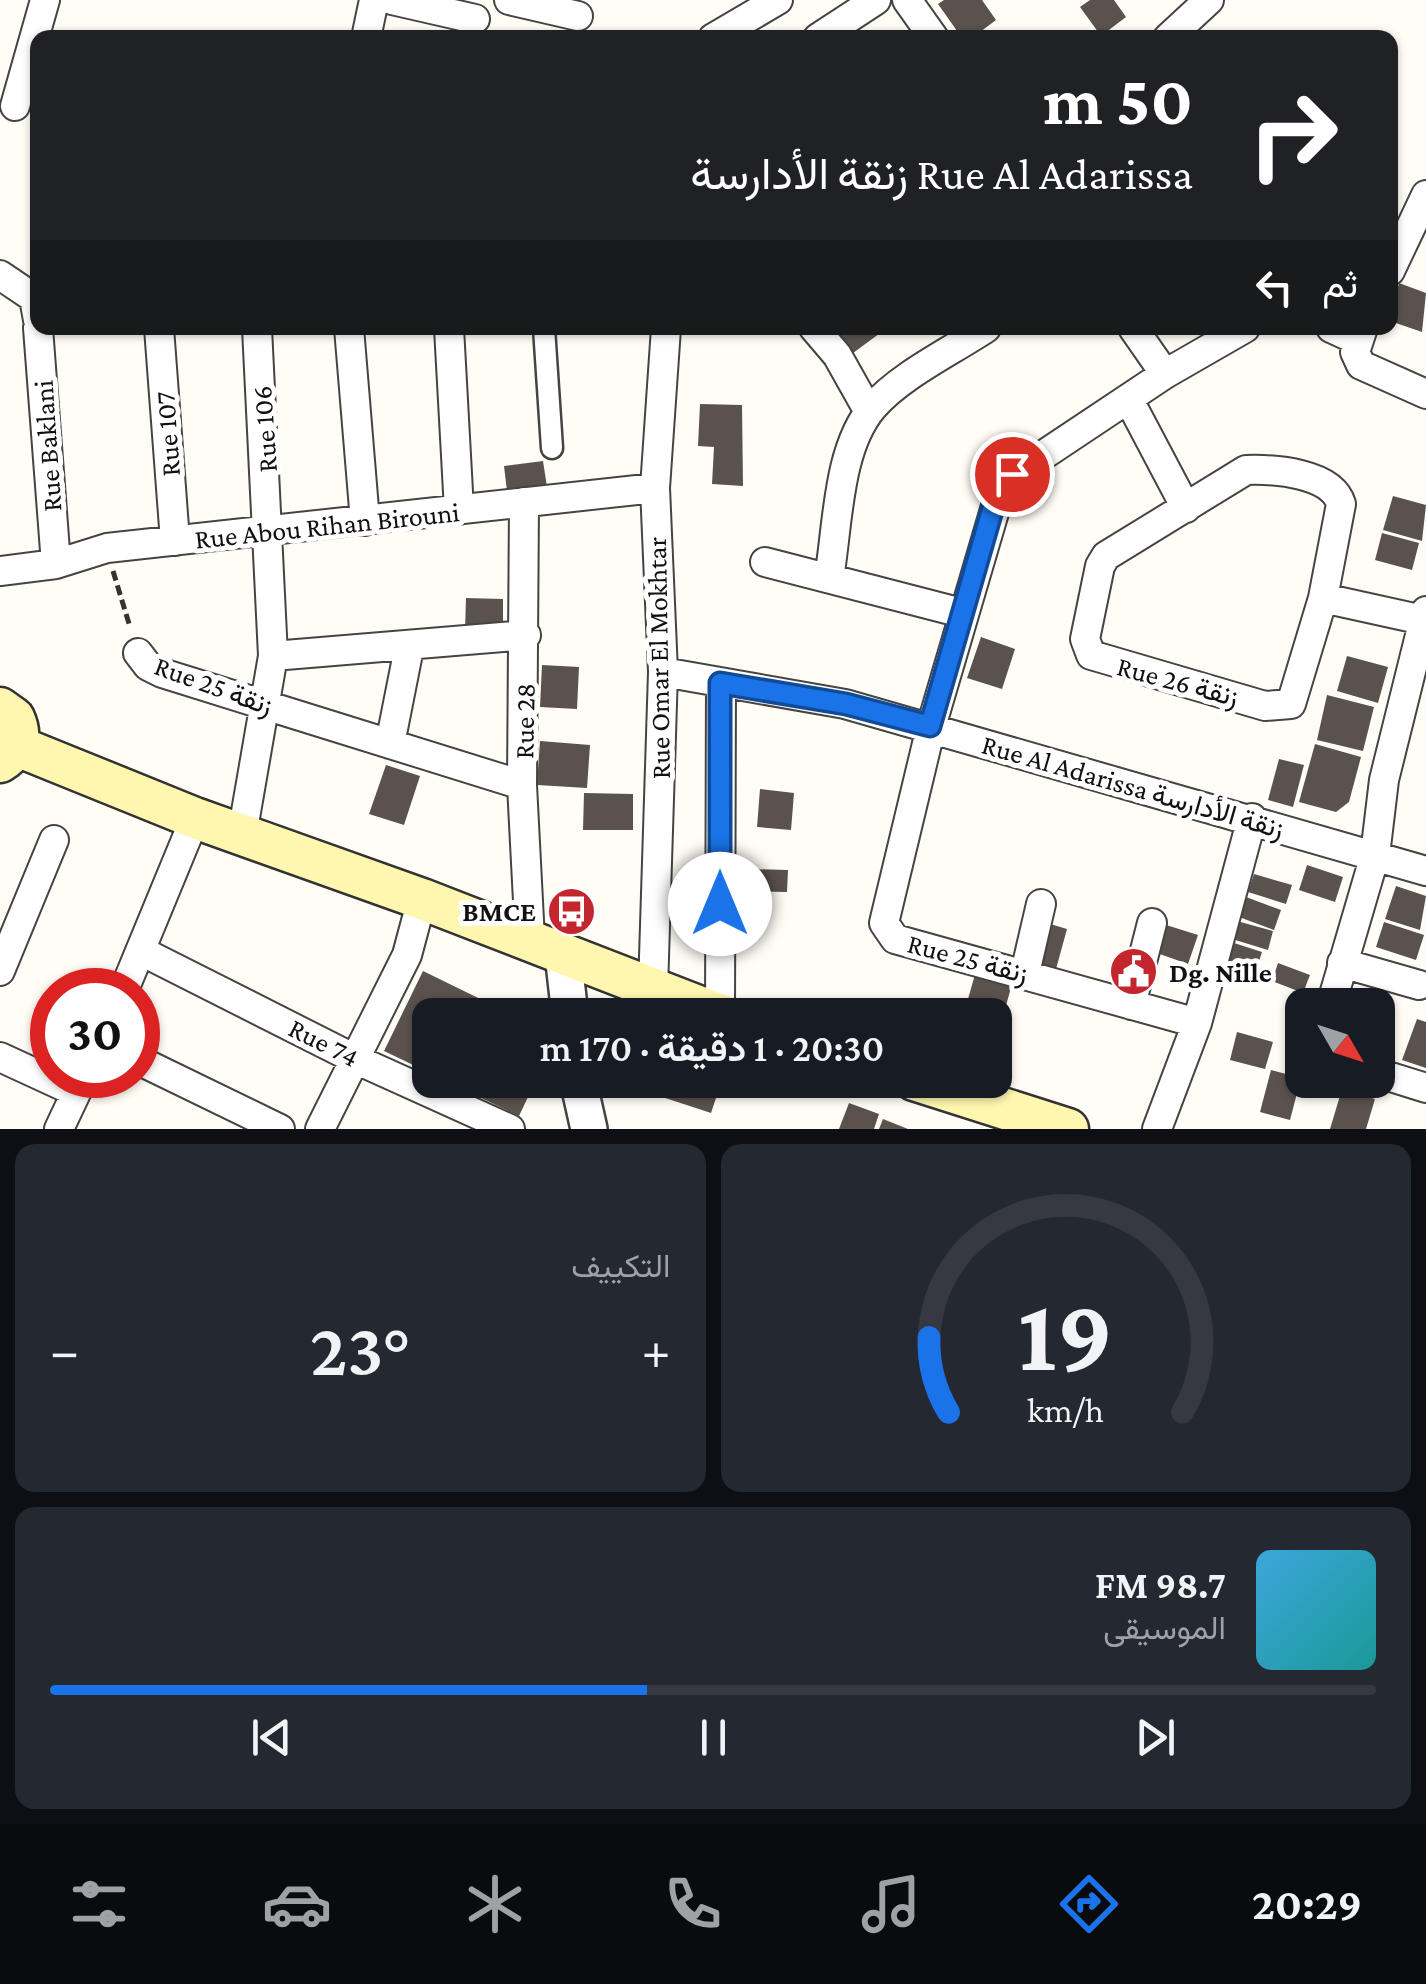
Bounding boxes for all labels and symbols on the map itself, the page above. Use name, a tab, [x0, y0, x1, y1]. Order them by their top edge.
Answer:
street label: Rue Baklani	[27, 379, 68, 513]
street label: Rue 106	[246, 385, 283, 473]
street label: Rue 107	[149, 390, 186, 477]
pin	[970, 432, 1055, 517]
street label: Rue Abou Rihan Birouni	[193, 496, 461, 555]
street label: Rue Omar El Mokhtar	[641, 536, 676, 779]
street label: Rue 25 زنقة	[150, 650, 277, 723]
street label: Rue 26 زنقة	[1113, 650, 1242, 714]
street label: Rue 28	[508, 683, 541, 759]
street label: Rue Al Adarissa زنقة الأدارسة	[978, 728, 1288, 846]
position arrow	[668, 852, 772, 956]
bus stop icon: BMCE	[545, 885, 597, 937]
place label: BMCE	[462, 896, 536, 927]
street label: Rue 25 زنقة	[904, 928, 1032, 991]
public building icon: Dg. Nille	[1108, 946, 1160, 998]
place label: Dg. Nille	[1169, 957, 1272, 988]
speed limit sign: 30	[30, 968, 160, 1098]
north arrow	[1285, 988, 1395, 1098]
street label: Rue 74	[284, 1012, 364, 1073]

